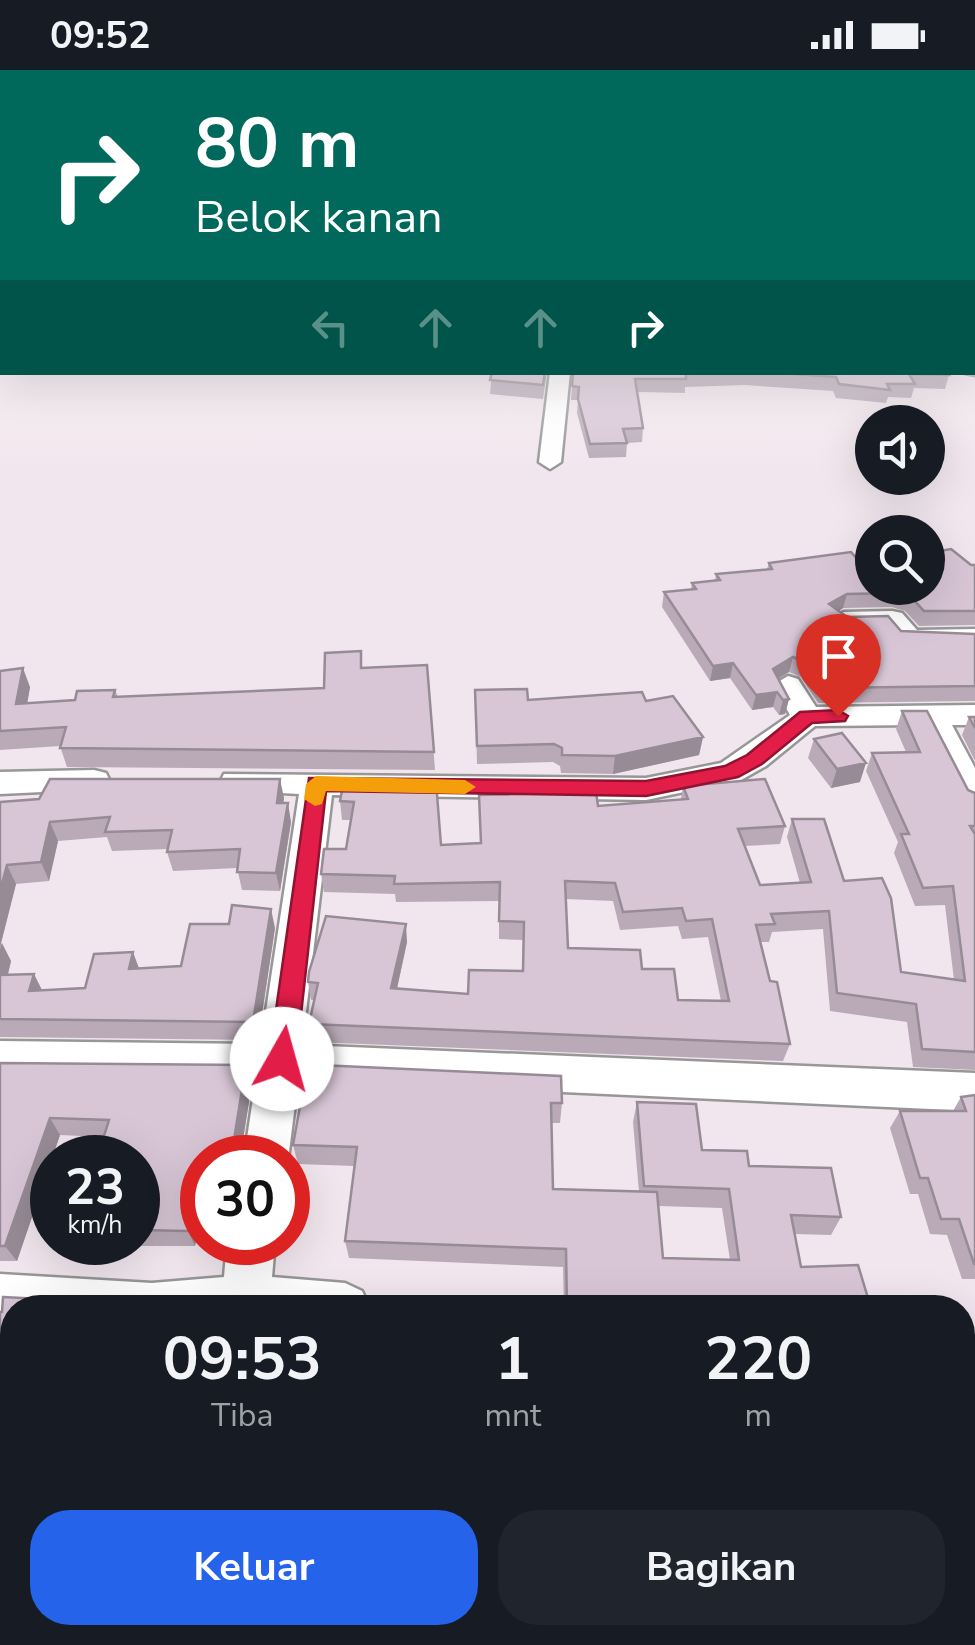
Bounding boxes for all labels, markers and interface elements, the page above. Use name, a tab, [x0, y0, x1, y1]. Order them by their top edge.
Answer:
text: 09:52	[50, 10, 151, 61]
text: 80 m	[195, 96, 359, 192]
icon: right	[30, 110, 160, 240]
text: Belok kanan	[195, 187, 443, 248]
icon: left	[303, 300, 358, 355]
icon: ahead	[408, 300, 463, 355]
icon: ahead	[513, 300, 568, 355]
icon: right	[618, 300, 673, 355]
map controls	[855, 405, 945, 605]
button: sound	[855, 405, 945, 495]
button: search	[855, 515, 945, 605]
pin	[796, 614, 881, 717]
icon: arrive	[811, 629, 866, 684]
position arrow	[230, 1007, 334, 1111]
speed limit sign: 30	[180, 1135, 310, 1265]
text: 23	[65, 1153, 125, 1222]
text: km/h	[67, 1208, 123, 1242]
text: 09:53	[163, 1318, 322, 1400]
text: 1	[495, 1318, 531, 1400]
text: 220	[704, 1318, 812, 1400]
text: Tiba	[211, 1394, 273, 1437]
text: mnt	[485, 1394, 541, 1437]
text: m	[744, 1394, 772, 1437]
button: Keluar	[30, 1510, 478, 1625]
button: Bagikan	[498, 1510, 945, 1625]

